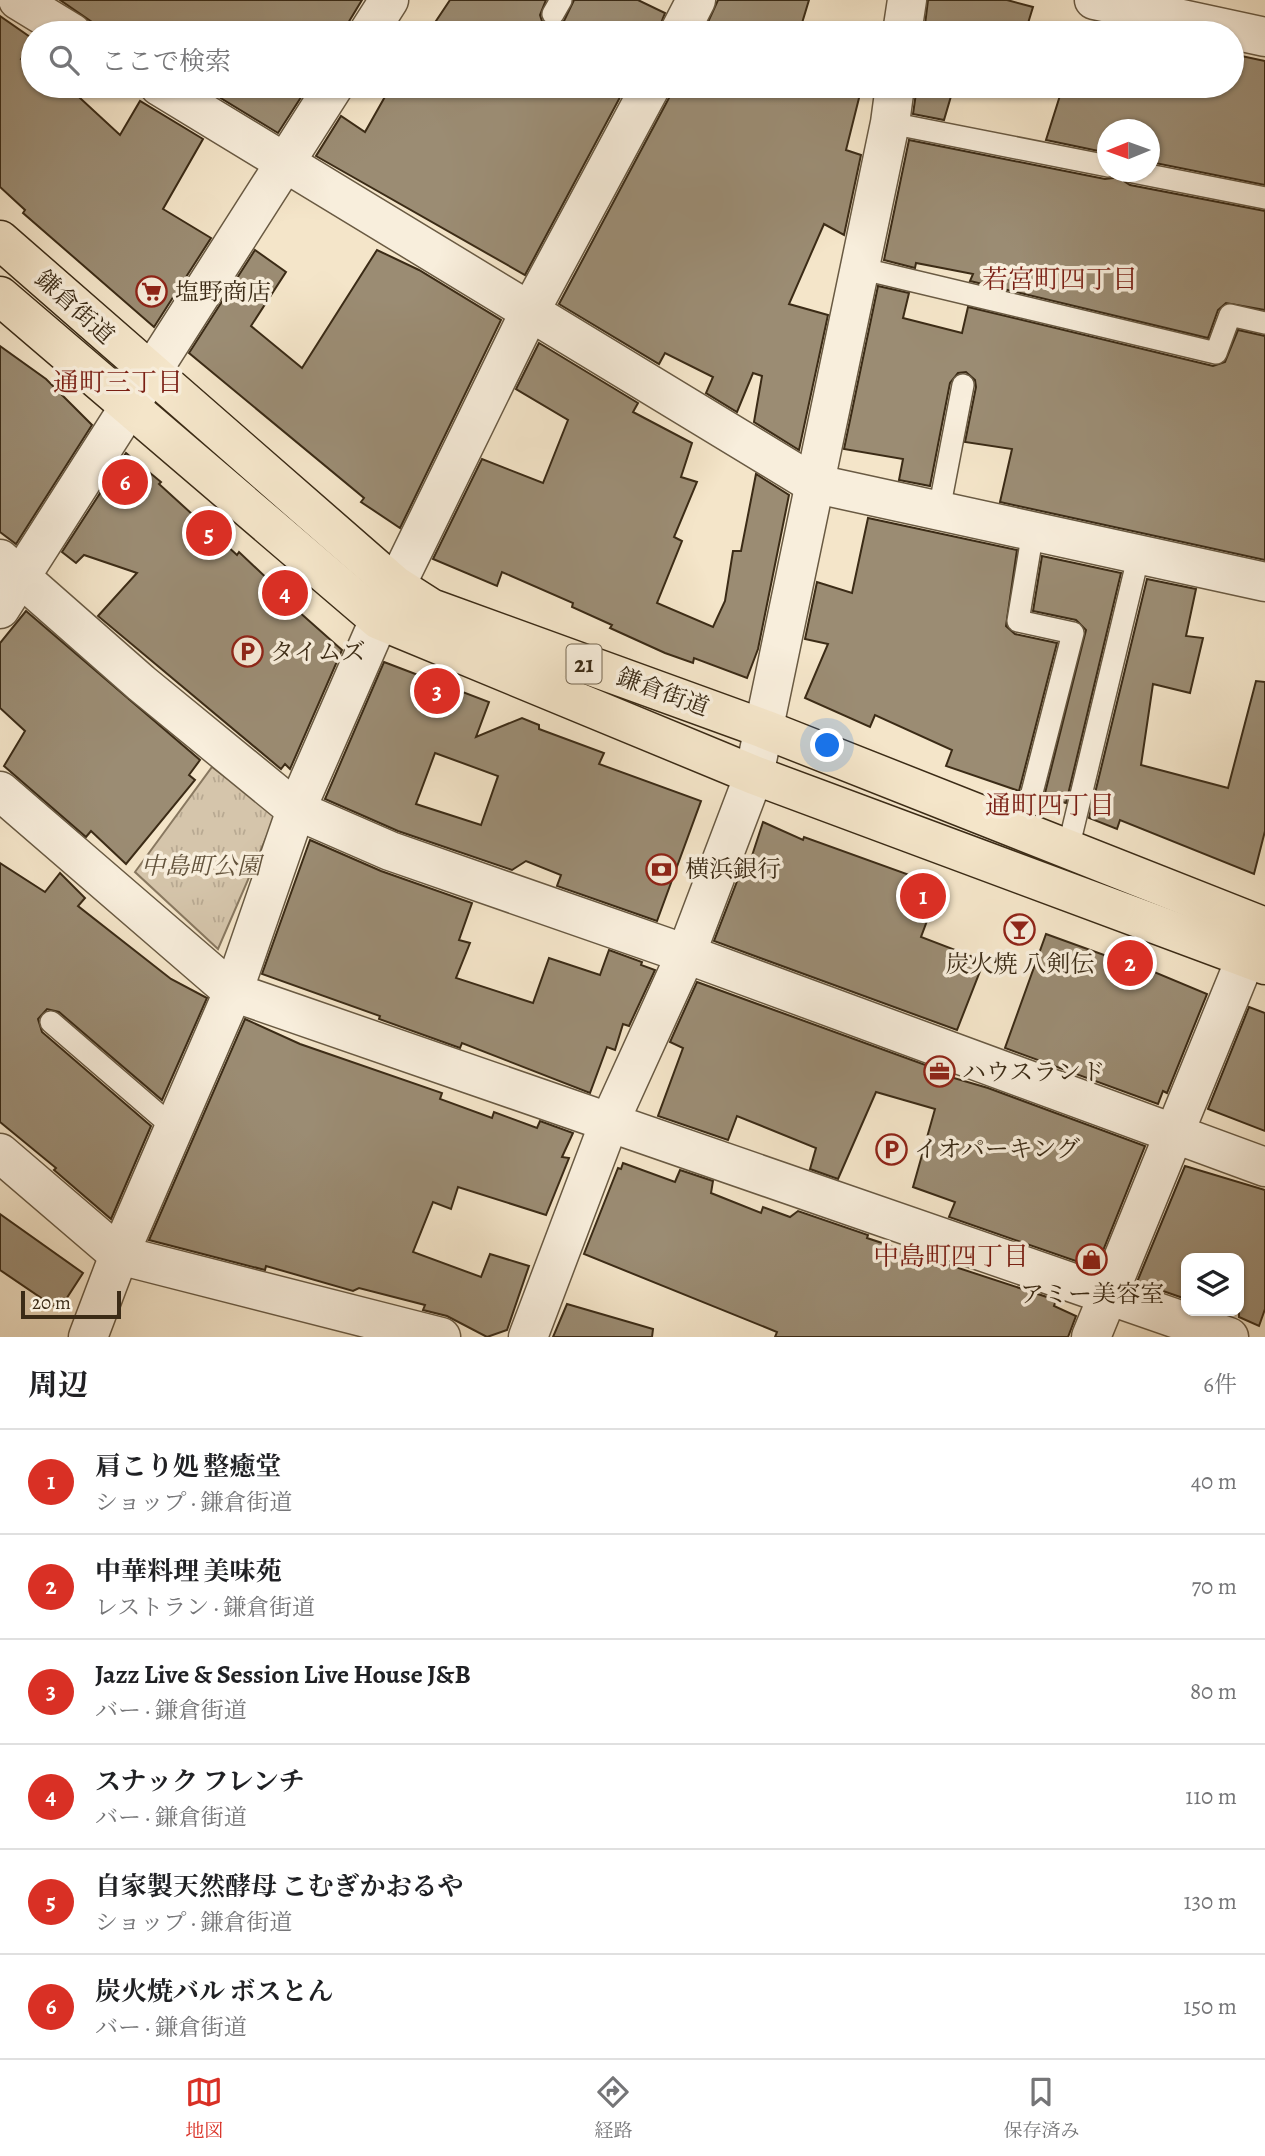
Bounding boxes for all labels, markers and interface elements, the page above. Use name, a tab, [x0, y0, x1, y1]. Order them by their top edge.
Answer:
search box	[21, 21, 1244, 98]
icon: search	[45, 41, 83, 79]
text: ここで検索	[101, 44, 231, 79]
north arrow	[1097, 119, 1160, 182]
district label: 若宮町四丁目	[982, 262, 1138, 297]
street label: 鎌倉街道	[29, 263, 121, 351]
supermarket icon: 塩野商店	[135, 275, 169, 309]
place label: 塩野商店	[175, 276, 271, 308]
district label: 通町三丁目	[53, 365, 183, 400]
pin: 6	[102, 456, 148, 508]
pin: 5	[186, 507, 232, 559]
pin: 4	[262, 567, 308, 619]
parking icon: タイムズ	[230, 635, 264, 669]
place label: タイムズ	[270, 636, 366, 668]
road number: 21	[566, 644, 602, 684]
street label: 鎌倉街道	[612, 661, 714, 723]
pin: 3	[414, 665, 460, 717]
your location	[810, 728, 844, 762]
district label: 通町四丁目	[985, 788, 1115, 823]
park label: 中島町公園	[141, 850, 265, 882]
bank icon: 横浜銀行	[645, 852, 679, 886]
place label: 横浜銀行	[685, 853, 781, 885]
pin: 1	[900, 870, 946, 922]
bar icon: 炭火焼 八剣伝	[1003, 913, 1037, 947]
pin: 2	[1107, 937, 1153, 989]
place label: 炭火焼 八剣伝	[946, 948, 1094, 980]
office icon: ハウスランド	[922, 1055, 956, 1089]
place label: ハウスランド	[962, 1056, 1105, 1088]
parking icon: イオパーキング	[874, 1132, 908, 1166]
place label: イオパーキング	[914, 1133, 1080, 1165]
district label: 中島町四丁目	[873, 1239, 1029, 1274]
shop icon: アミー美容室	[1075, 1243, 1109, 1277]
map controls	[1181, 1253, 1244, 1316]
button: layers	[1181, 1253, 1244, 1316]
place label: アミー美容室	[1020, 1278, 1164, 1310]
scale bar	[21, 1288, 121, 1320]
text: 20 m	[32, 1290, 71, 1316]
text: 周辺	[28, 1365, 88, 1405]
text: 6件	[1203, 1369, 1237, 1400]
text: 肩こり処 整癒堂	[95, 1449, 282, 1484]
text: 1	[47, 1466, 55, 1497]
text: 40 m	[1191, 1466, 1237, 1497]
text: ショップ · 鎌倉街道	[95, 1487, 292, 1518]
text: 中華料理 美味苑	[95, 1554, 282, 1589]
text: 2	[45, 1571, 57, 1602]
text: 70 m	[1191, 1571, 1237, 1602]
text: レストラン · 鎌倉街道	[95, 1592, 315, 1623]
text: Jazz Live & Session Live House J&B	[95, 1657, 471, 1692]
text: 3	[46, 1676, 56, 1707]
text: 80 m	[1190, 1676, 1237, 1707]
text: バー · 鎌倉街道	[95, 1695, 247, 1726]
text: スナック フレンチ	[95, 1764, 305, 1799]
text: 4	[46, 1781, 56, 1812]
text: 110 m	[1185, 1781, 1237, 1812]
text: バー · 鎌倉街道	[95, 1802, 247, 1833]
text: 自家製天然酵母 こむぎかおるや	[95, 1869, 464, 1904]
text: 5	[46, 1886, 56, 1917]
text: 130 m	[1184, 1886, 1237, 1917]
text: ショップ · 鎌倉街道	[95, 1907, 292, 1938]
text: 炭火焼バル ボスとん	[95, 1974, 334, 2009]
text: 6	[46, 1991, 56, 2022]
text: 150 m	[1183, 1991, 1237, 2022]
text: バー · 鎌倉街道	[95, 2012, 247, 2043]
tab: 地図	[185, 2073, 224, 2144]
tab: 経路	[594, 2073, 633, 2144]
tab: 保存済み	[1003, 2073, 1080, 2144]

